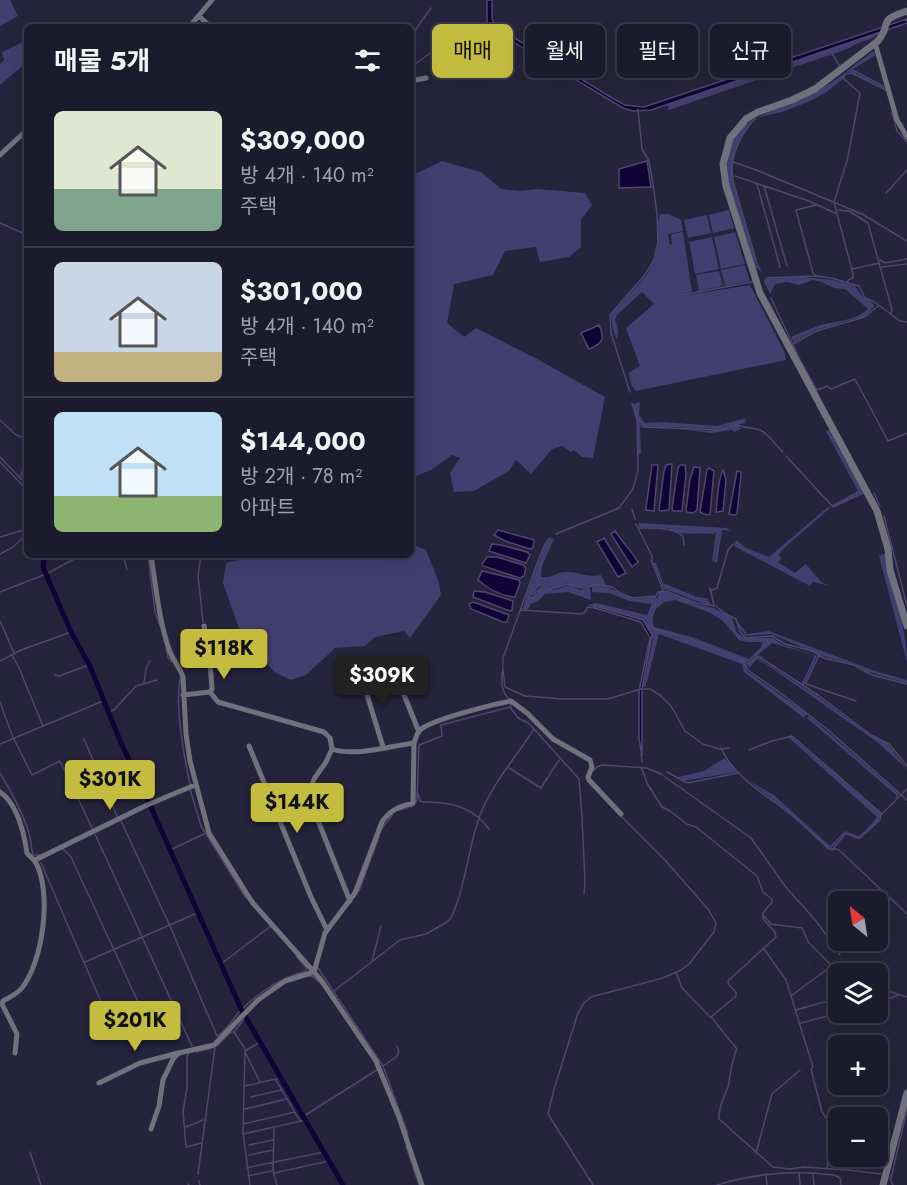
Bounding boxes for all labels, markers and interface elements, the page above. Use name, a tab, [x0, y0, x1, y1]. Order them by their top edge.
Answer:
chip: 매매	[432, 24, 513, 78]
chip: 월세	[525, 24, 605, 78]
chip: 필터	[617, 24, 698, 78]
chip: 신규	[710, 24, 791, 78]
text: 매물 5개	[54, 42, 150, 80]
icon: filters	[351, 44, 384, 77]
text: $309,000	[240, 121, 365, 159]
icon: home	[102, 135, 174, 207]
text: 방 4개 · 140 m²	[240, 161, 374, 190]
text: 주택	[240, 192, 277, 221]
text: $301,000	[240, 272, 363, 310]
icon: home	[102, 286, 174, 358]
text: 방 4개 · 140 m²	[240, 312, 374, 341]
text: 주택	[240, 343, 277, 372]
text: $144,000	[240, 422, 366, 460]
icon: home	[102, 436, 174, 508]
text: 방 2개 · 78 m²	[240, 462, 362, 491]
text: 아파트	[240, 493, 295, 522]
pin: $118K	[182, 629, 266, 680]
text: $118K	[194, 634, 254, 663]
pin: $309K	[340, 656, 424, 707]
text: $309K	[349, 661, 415, 690]
pin: $301K	[68, 760, 152, 811]
text: $301K	[79, 765, 141, 794]
pin: $144K	[255, 783, 339, 834]
text: $144K	[265, 788, 329, 817]
north arrow	[828, 891, 888, 951]
map controls	[828, 891, 888, 1167]
button: layers	[828, 963, 888, 1023]
pin: $201K	[93, 1001, 177, 1052]
text: $201K	[104, 1006, 166, 1035]
button: +	[828, 1035, 888, 1095]
button: −	[828, 1107, 888, 1167]

